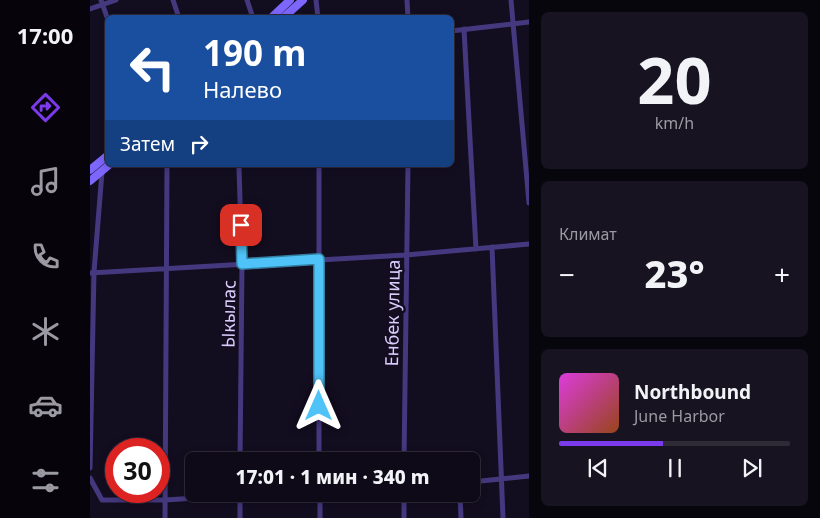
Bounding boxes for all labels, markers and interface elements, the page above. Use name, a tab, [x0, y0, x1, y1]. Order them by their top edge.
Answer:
text: 17:00	[17, 20, 73, 50]
text: 190 m	[203, 29, 306, 76]
icon: left	[120, 35, 185, 100]
text: 20	[637, 35, 712, 123]
text: Налево	[203, 74, 282, 104]
icon: directions	[28, 90, 63, 125]
text: km/h	[655, 112, 694, 134]
icon: right	[185, 130, 213, 158]
text: Затем	[120, 131, 175, 157]
icon: music	[28, 164, 63, 199]
pin	[220, 204, 262, 246]
icon: arrive	[227, 211, 255, 239]
text: Климат	[559, 223, 617, 245]
icon: phone	[28, 239, 63, 274]
text: 23°	[644, 247, 705, 299]
text: −	[559, 255, 575, 293]
text: +	[774, 255, 790, 293]
street label: Енбек улица	[379, 259, 405, 367]
street label: Ыкылас	[215, 280, 241, 348]
icon: climate	[28, 314, 63, 349]
position arrow	[292, 379, 344, 431]
text: Northbound	[634, 379, 751, 405]
icon: car	[28, 388, 63, 423]
text: June Harbor	[634, 405, 725, 427]
speed limit sign: 30	[105, 438, 170, 503]
icon: previous	[584, 454, 612, 482]
icon: pause	[661, 454, 689, 482]
icon: next	[738, 454, 766, 482]
icon: filters	[28, 463, 63, 498]
text: 17:01 · 1 мин · 340 m	[236, 464, 429, 490]

